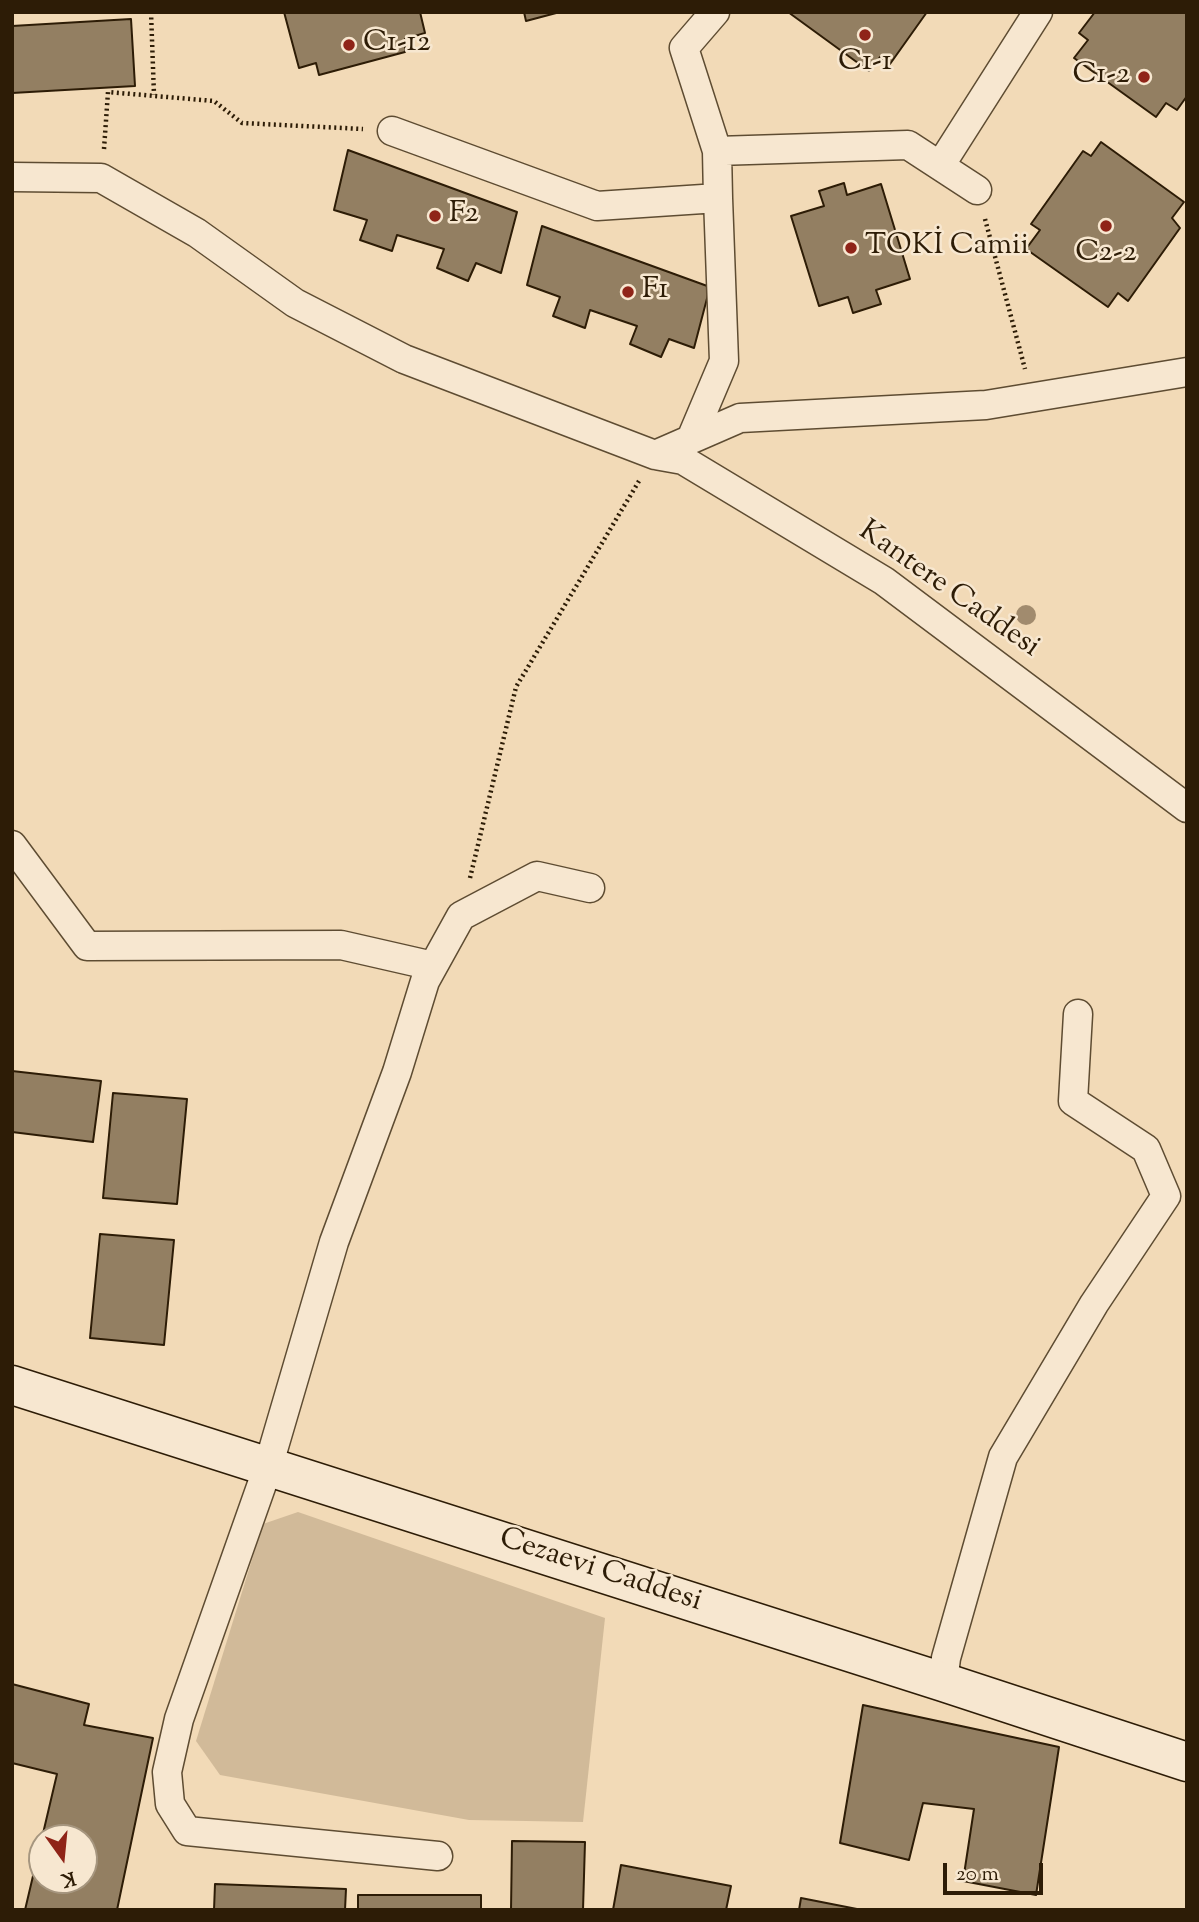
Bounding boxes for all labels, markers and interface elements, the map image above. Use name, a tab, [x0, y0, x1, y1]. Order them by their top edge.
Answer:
place label: C1-12	[363, 27, 431, 63]
marker: C1-1	[857, 27, 873, 43]
marker: C1-12	[341, 37, 357, 53]
place label: C1-1	[838, 46, 892, 82]
place label: C1-2	[1072, 59, 1130, 95]
marker: C1-2	[1136, 69, 1152, 85]
place label: F2	[449, 198, 479, 234]
marker: F2	[427, 208, 443, 224]
marker: C2-2	[1098, 218, 1114, 234]
place label: TOKİ Camii	[865, 230, 1029, 266]
place label: C2-2	[1075, 237, 1137, 273]
marker: TOKİ Camii	[843, 240, 859, 256]
place label: F1	[642, 274, 668, 310]
marker: F1	[620, 284, 636, 300]
street label: Kantere Caddesi	[850, 515, 1046, 667]
street label: Cezaevi Caddesi	[494, 1522, 706, 1622]
north arrow	[28, 1824, 98, 1894]
scale bar	[947, 1848, 1047, 1892]
text: 20 m	[956, 1860, 999, 1890]
text: K	[58, 1863, 78, 1893]

